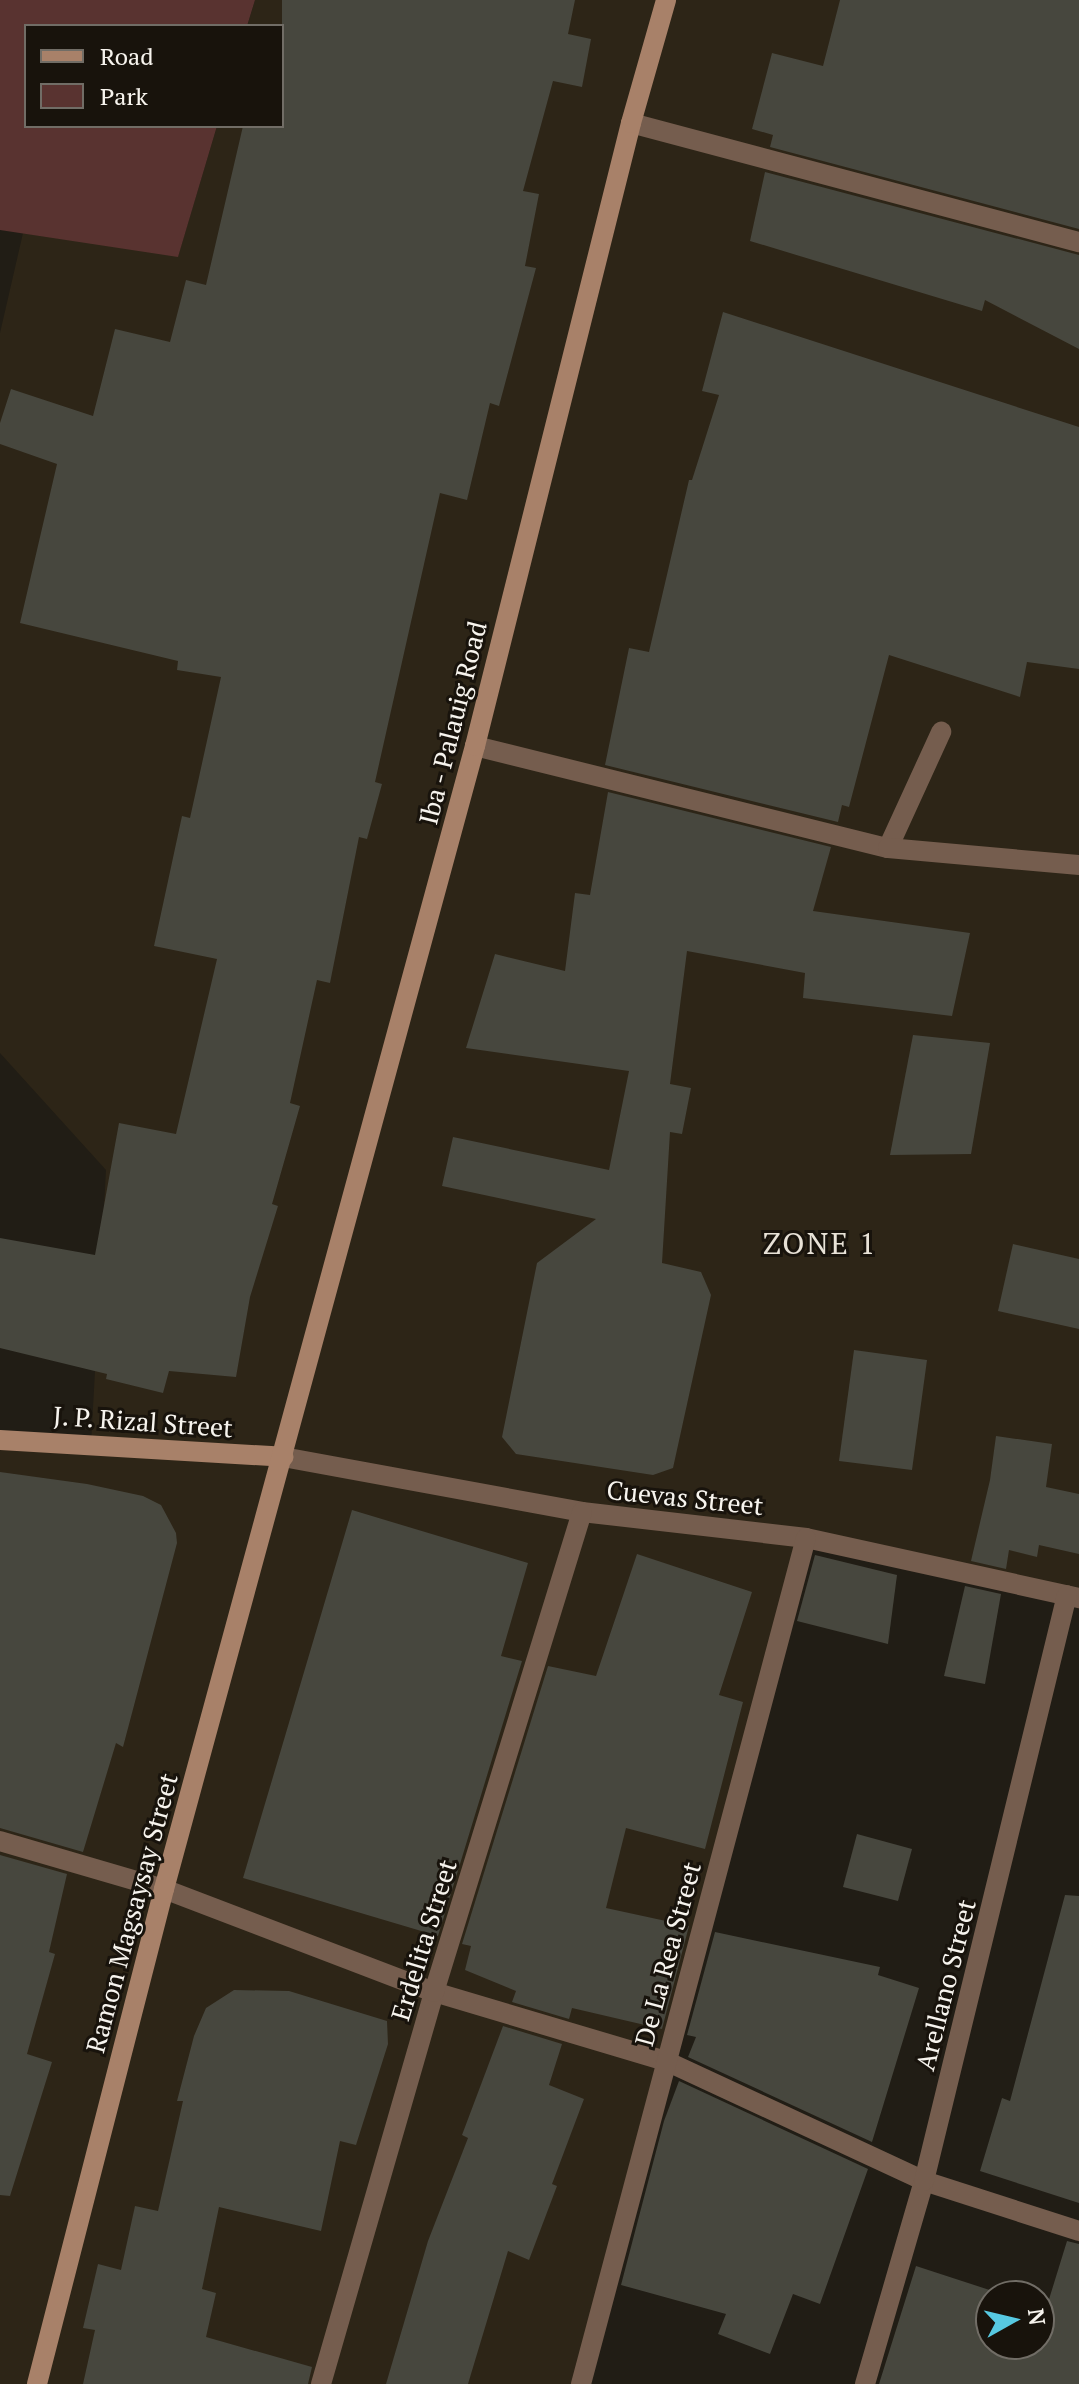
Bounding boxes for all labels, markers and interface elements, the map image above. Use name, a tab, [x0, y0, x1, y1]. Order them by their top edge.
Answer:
legend	[24, 24, 284, 128]
text: Road	[100, 40, 154, 72]
text: Park	[100, 80, 148, 112]
street label: Iba - Palauig Road	[412, 617, 494, 829]
district label: ZONE 1	[763, 1225, 877, 1261]
street label: J. P. Rizal Street	[51, 1400, 235, 1444]
street label: Cuevas Street	[605, 1474, 765, 1522]
street label: Ramon Magsaysay Street	[80, 1770, 184, 2056]
street label: Erdelita Street	[385, 1856, 463, 2024]
street label: De La Rea Street	[628, 1858, 708, 2050]
street label: Arellano Street	[910, 1896, 982, 2074]
north arrow	[975, 2280, 1055, 2360]
text: N	[1022, 2307, 1053, 2327]

